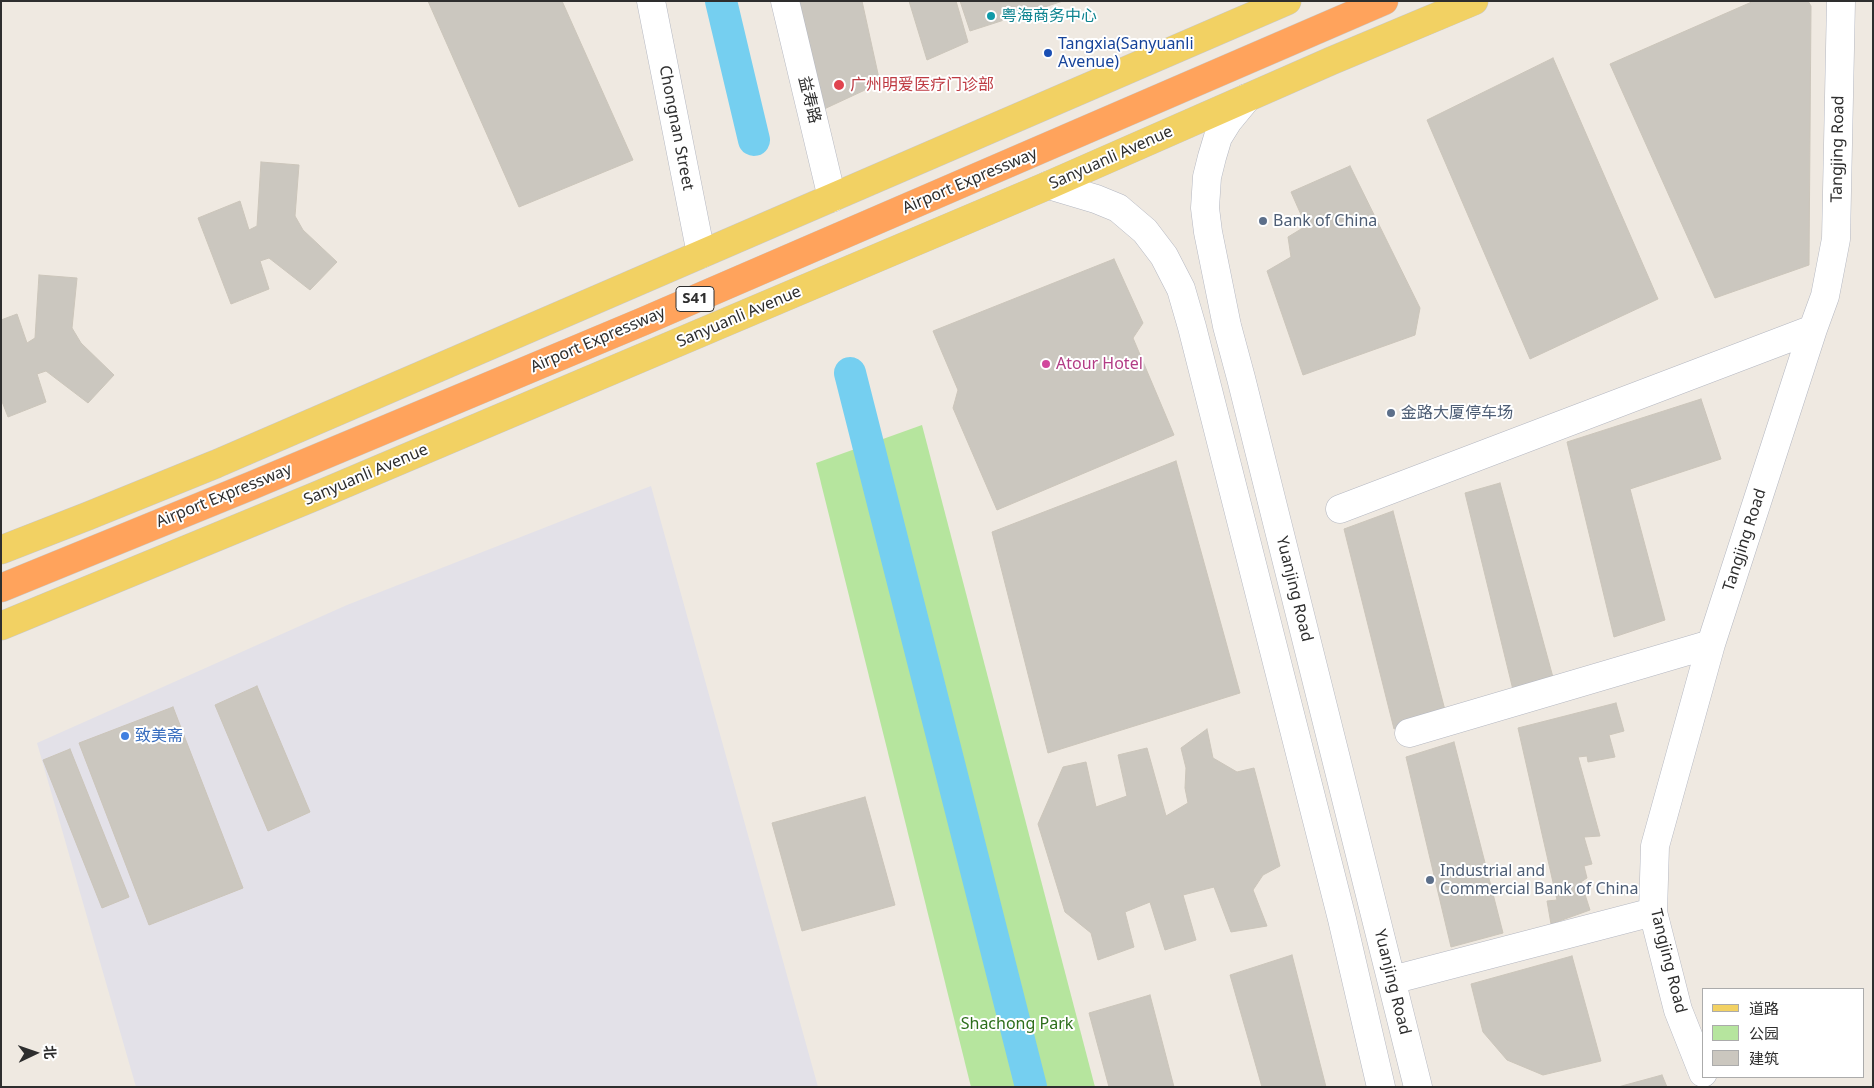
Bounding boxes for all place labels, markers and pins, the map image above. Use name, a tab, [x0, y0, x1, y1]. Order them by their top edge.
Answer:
place label: 粤海商务中心	[1001, 6, 1097, 26]
marker: 粤海商务中心	[985, 10, 997, 22]
place label: Tangxia(Sanyuanli Avenue)	[1058, 34, 1194, 72]
marker: Tangxia(Sanyuanli Avenue)	[1042, 47, 1054, 59]
place label: 广州明爱医疗门诊部	[850, 75, 994, 95]
marker: 广州明爱医疗门诊部	[832, 78, 846, 92]
place label: Bank of China	[1273, 211, 1377, 231]
marker: Bank of China	[1257, 215, 1269, 227]
place label: Atour Hotel	[1056, 354, 1143, 374]
marker: Atour Hotel	[1040, 358, 1052, 370]
place label: 金路大厦停车场	[1401, 403, 1513, 423]
marker: 金路大厦停车场	[1385, 407, 1397, 419]
place label: 致美斋	[135, 726, 183, 746]
marker: 致美斋	[119, 730, 131, 742]
place label: Industrial and Commercial Bank of China	[1440, 861, 1638, 899]
marker: Industrial and Commercial Bank of China	[1424, 874, 1436, 886]

